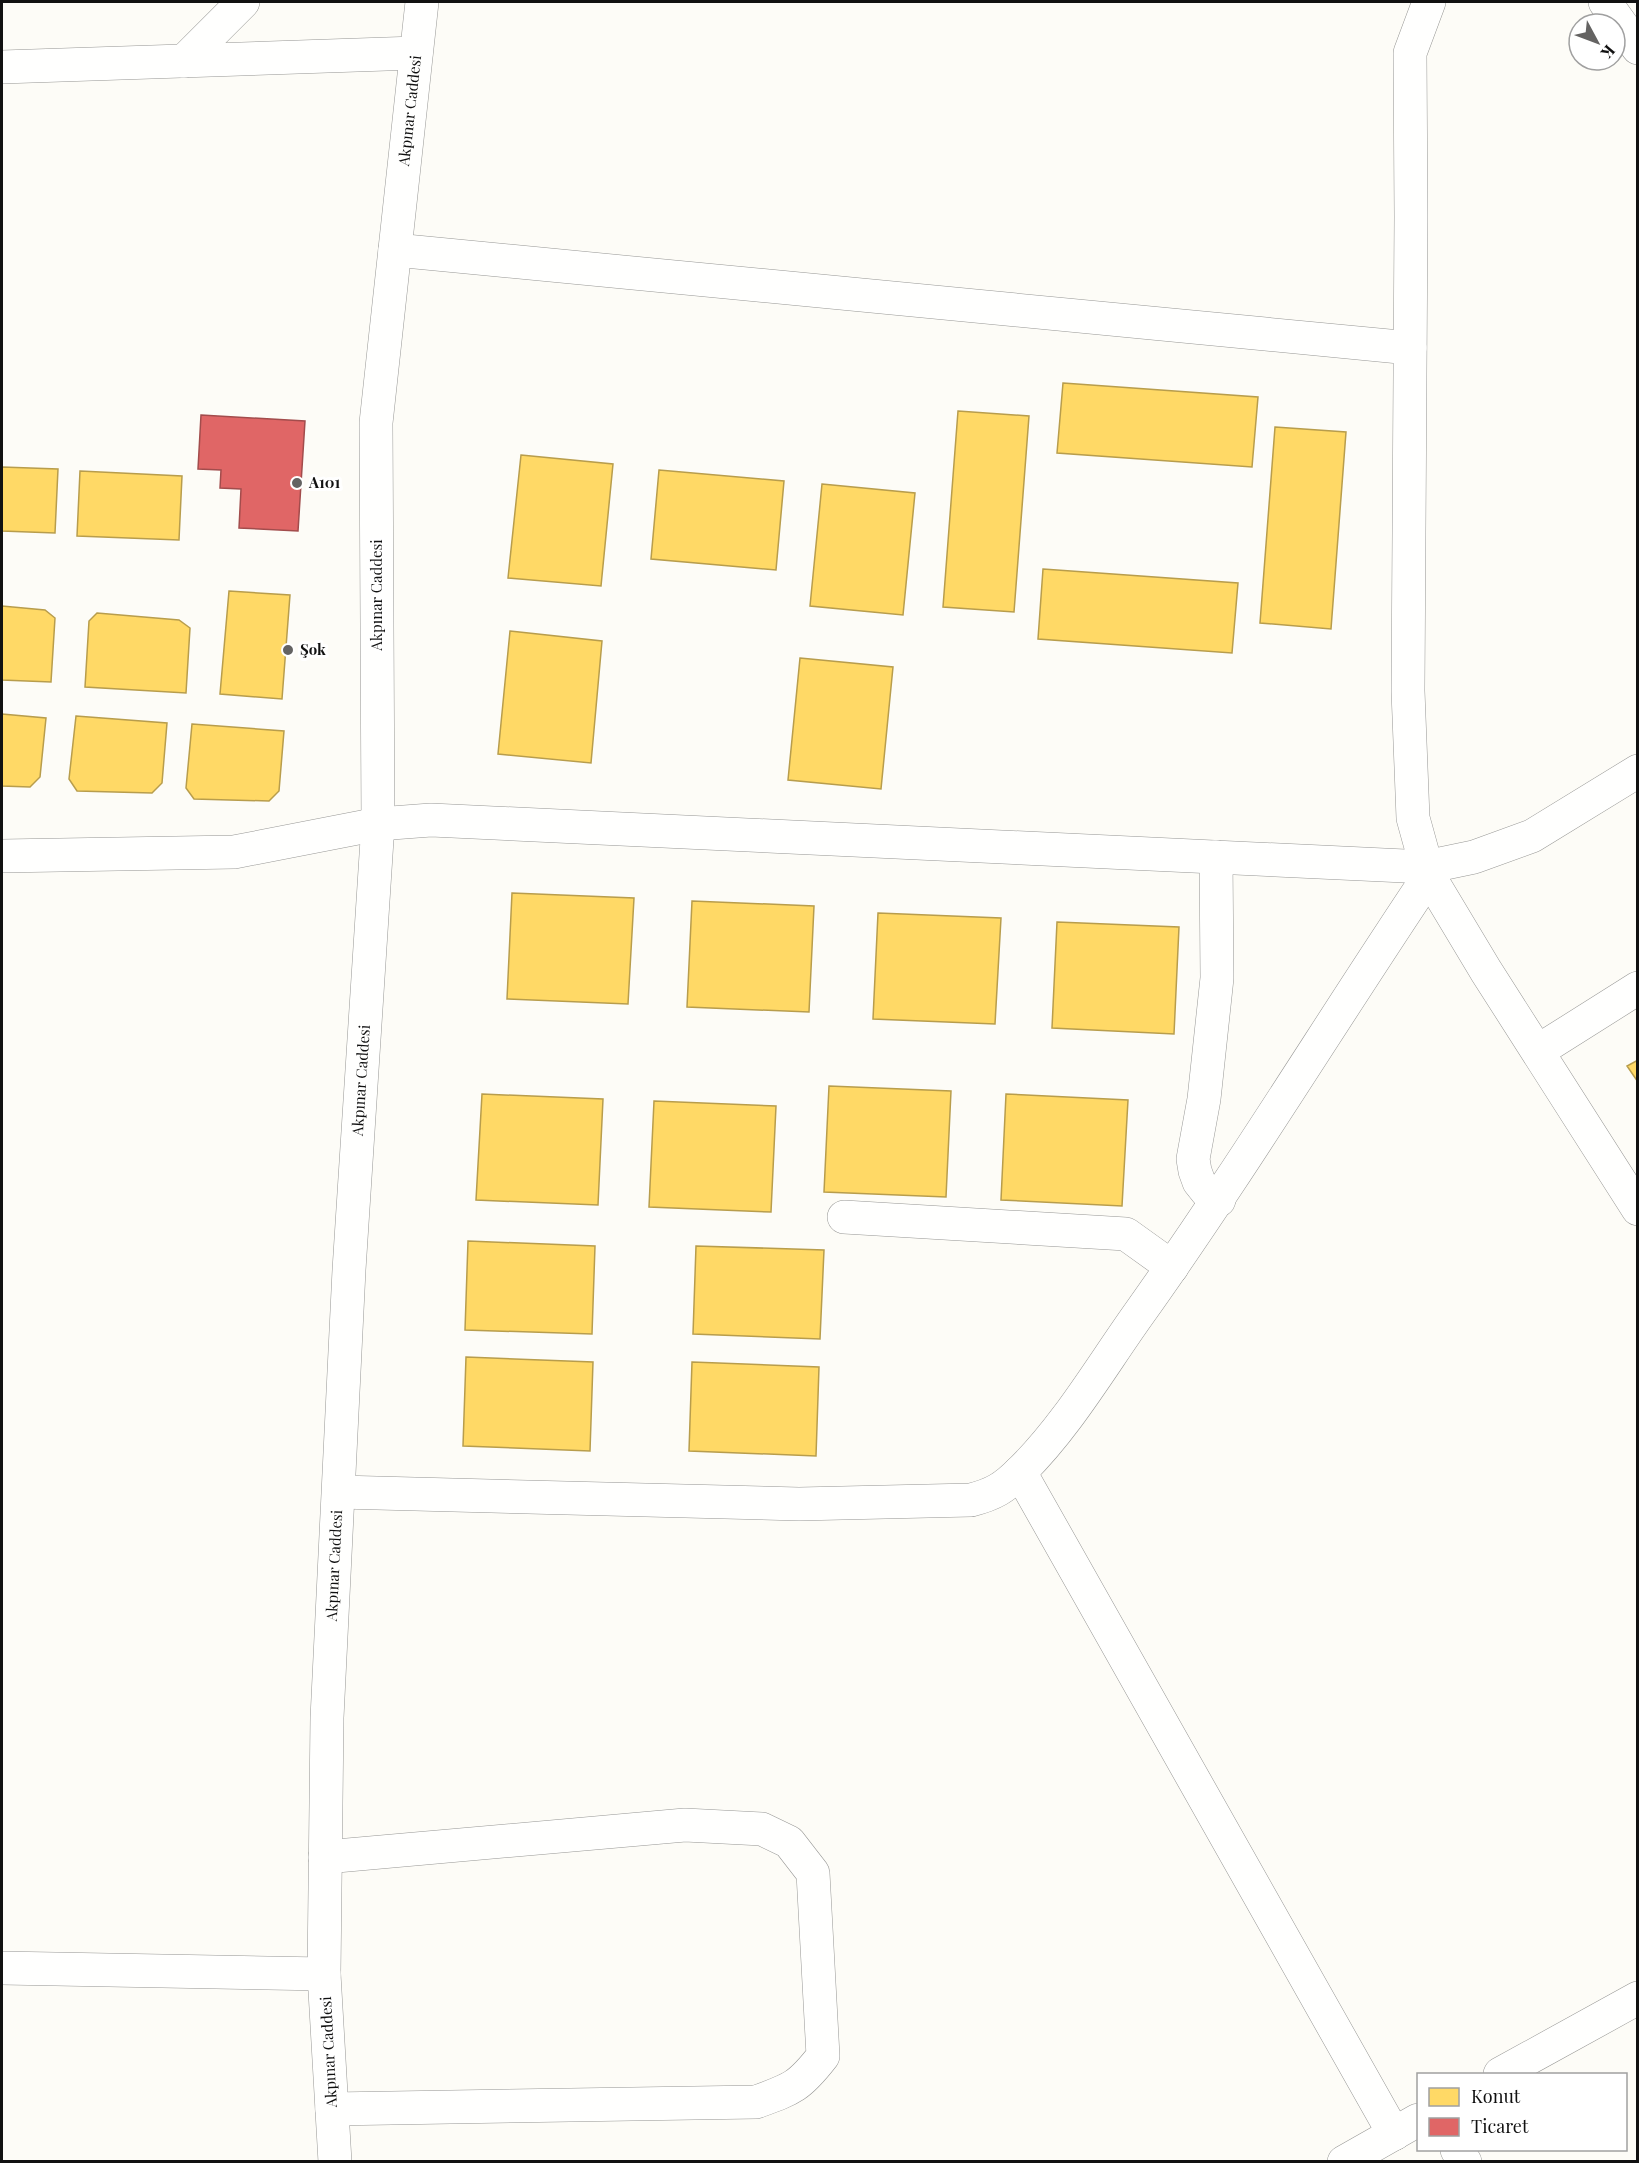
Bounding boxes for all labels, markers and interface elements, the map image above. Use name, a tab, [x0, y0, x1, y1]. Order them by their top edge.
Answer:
north arrow	[1567, 12, 1627, 72]
text: K	[1597, 41, 1620, 64]
street label: Akpınar Caddesi	[393, 54, 425, 168]
place label: A101	[308, 472, 340, 492]
marker: A101	[290, 476, 304, 490]
street label: Akpınar Caddesi	[366, 539, 386, 652]
place label: Şok	[300, 639, 326, 659]
marker: Şok	[281, 643, 295, 657]
street label: Akpınar Caddesi	[347, 1023, 374, 1137]
street label: Akpınar Caddesi	[321, 1509, 346, 1623]
street label: Akpınar Caddesi	[315, 1995, 341, 2109]
legend	[1417, 2073, 1627, 2151]
text: Konut	[1471, 2084, 1521, 2108]
text: Ticaret	[1471, 2114, 1529, 2138]

